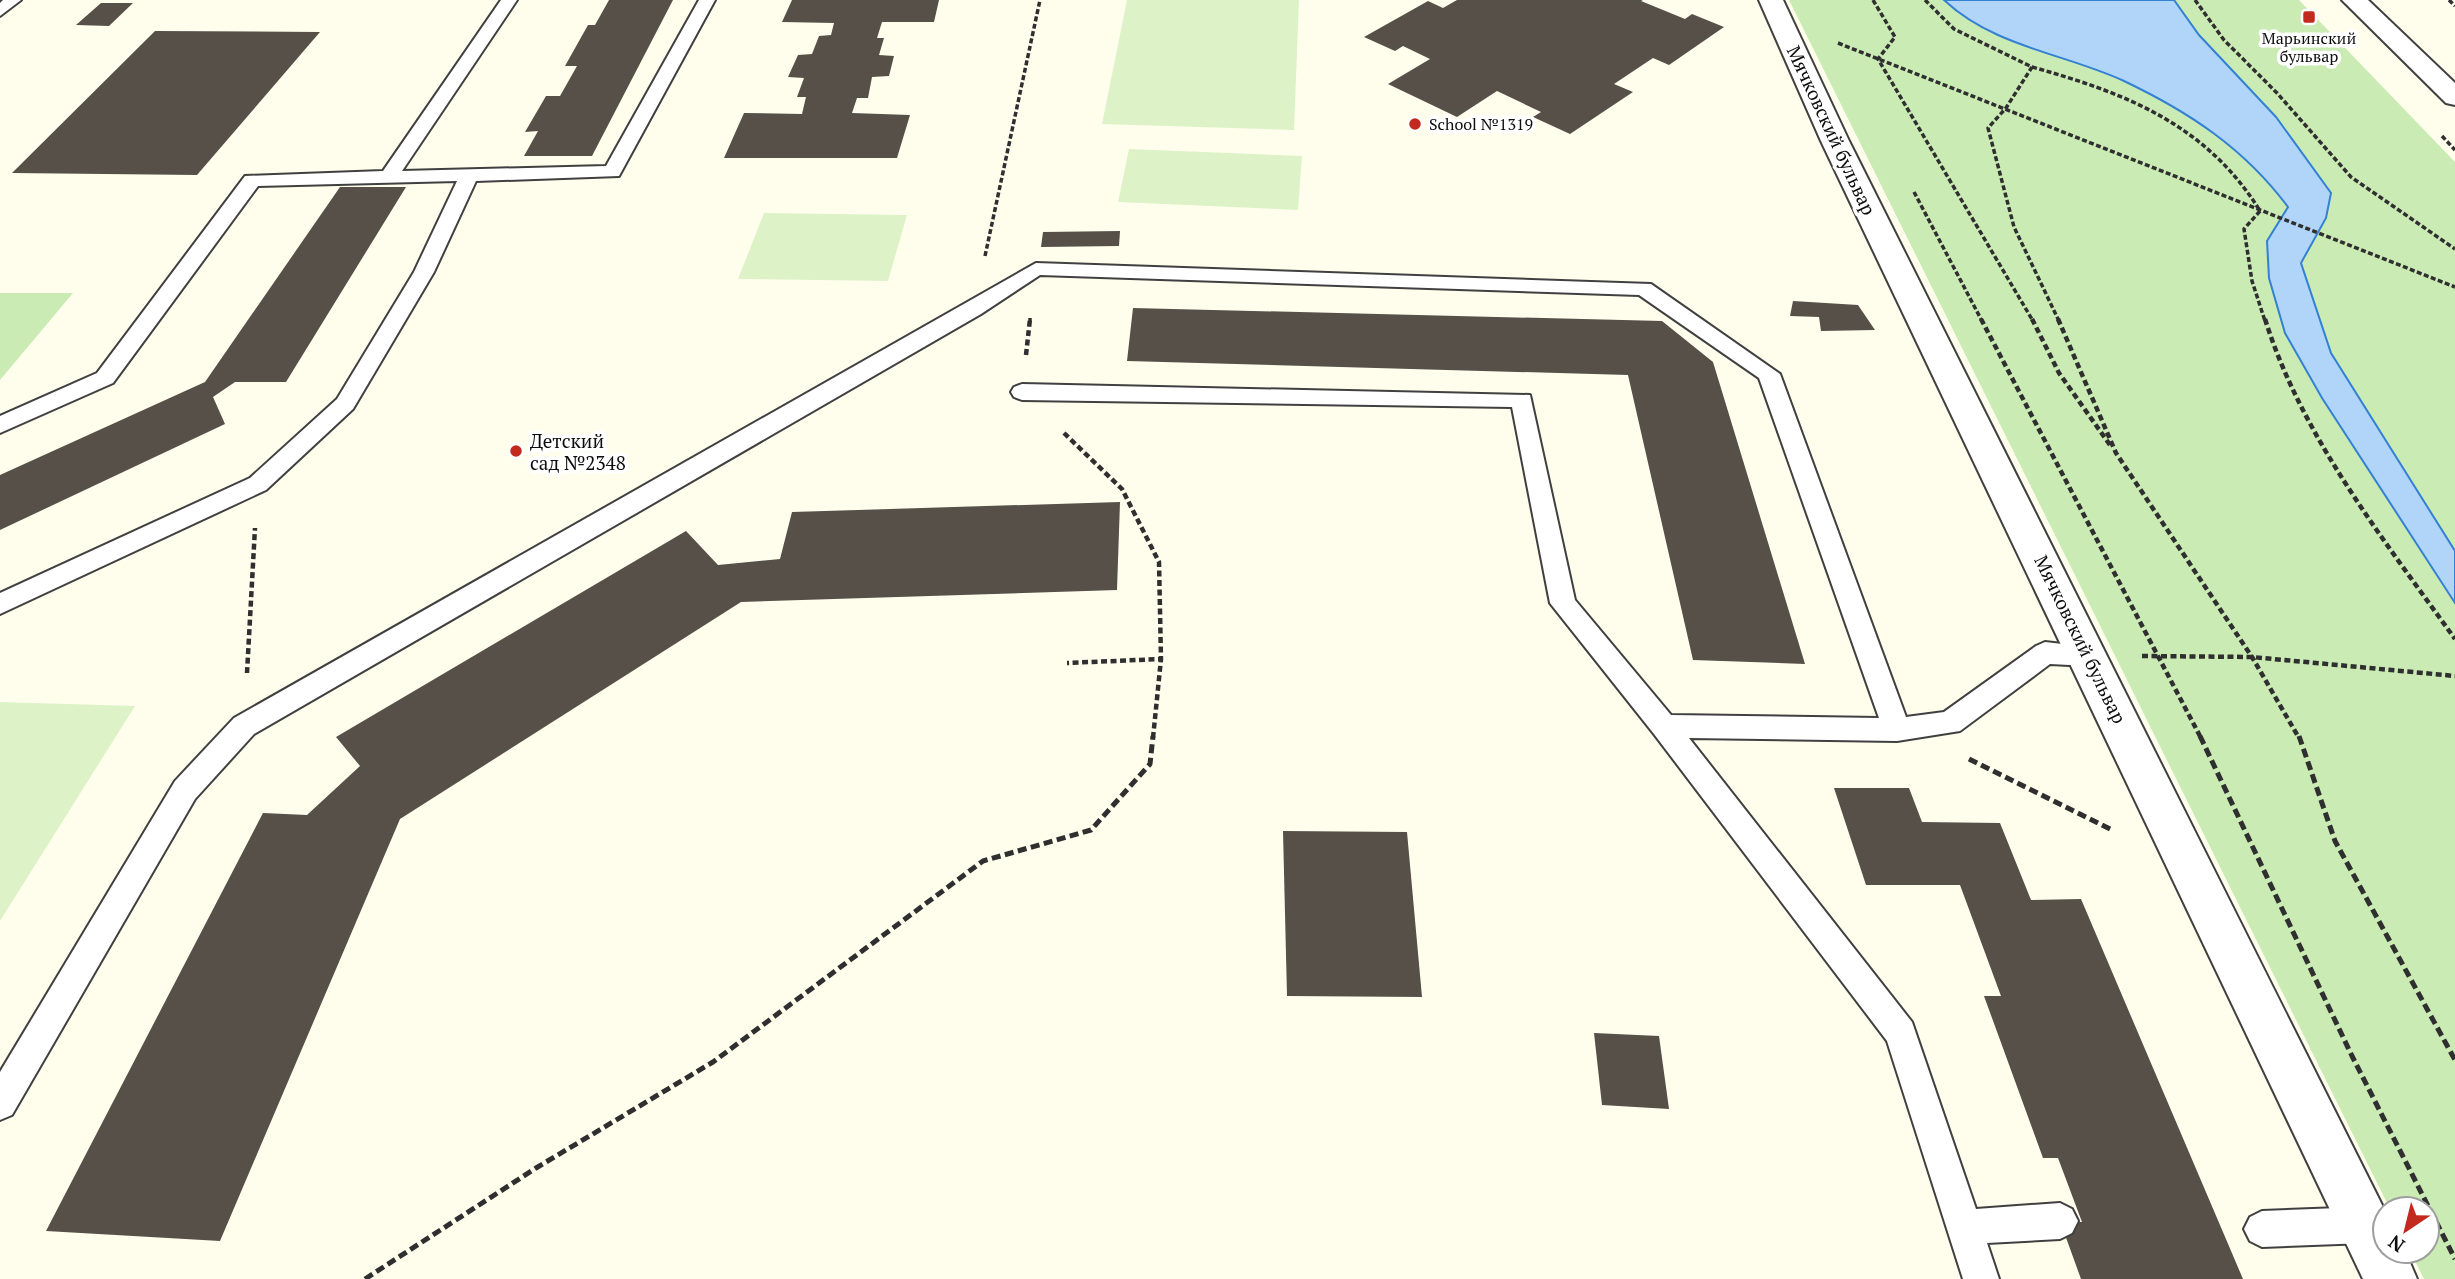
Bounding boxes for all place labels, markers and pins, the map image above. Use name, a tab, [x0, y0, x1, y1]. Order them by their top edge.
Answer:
marker: Марьинский бульвар	[2301, 9, 2317, 25]
place label: Марьинский бульвар	[2262, 27, 2356, 67]
place label: School №1319	[1429, 113, 1533, 135]
marker: School №1319	[1407, 116, 1423, 132]
place label: Детский сад №2348	[530, 428, 626, 475]
marker: Детский сад №2348	[508, 443, 524, 459]

